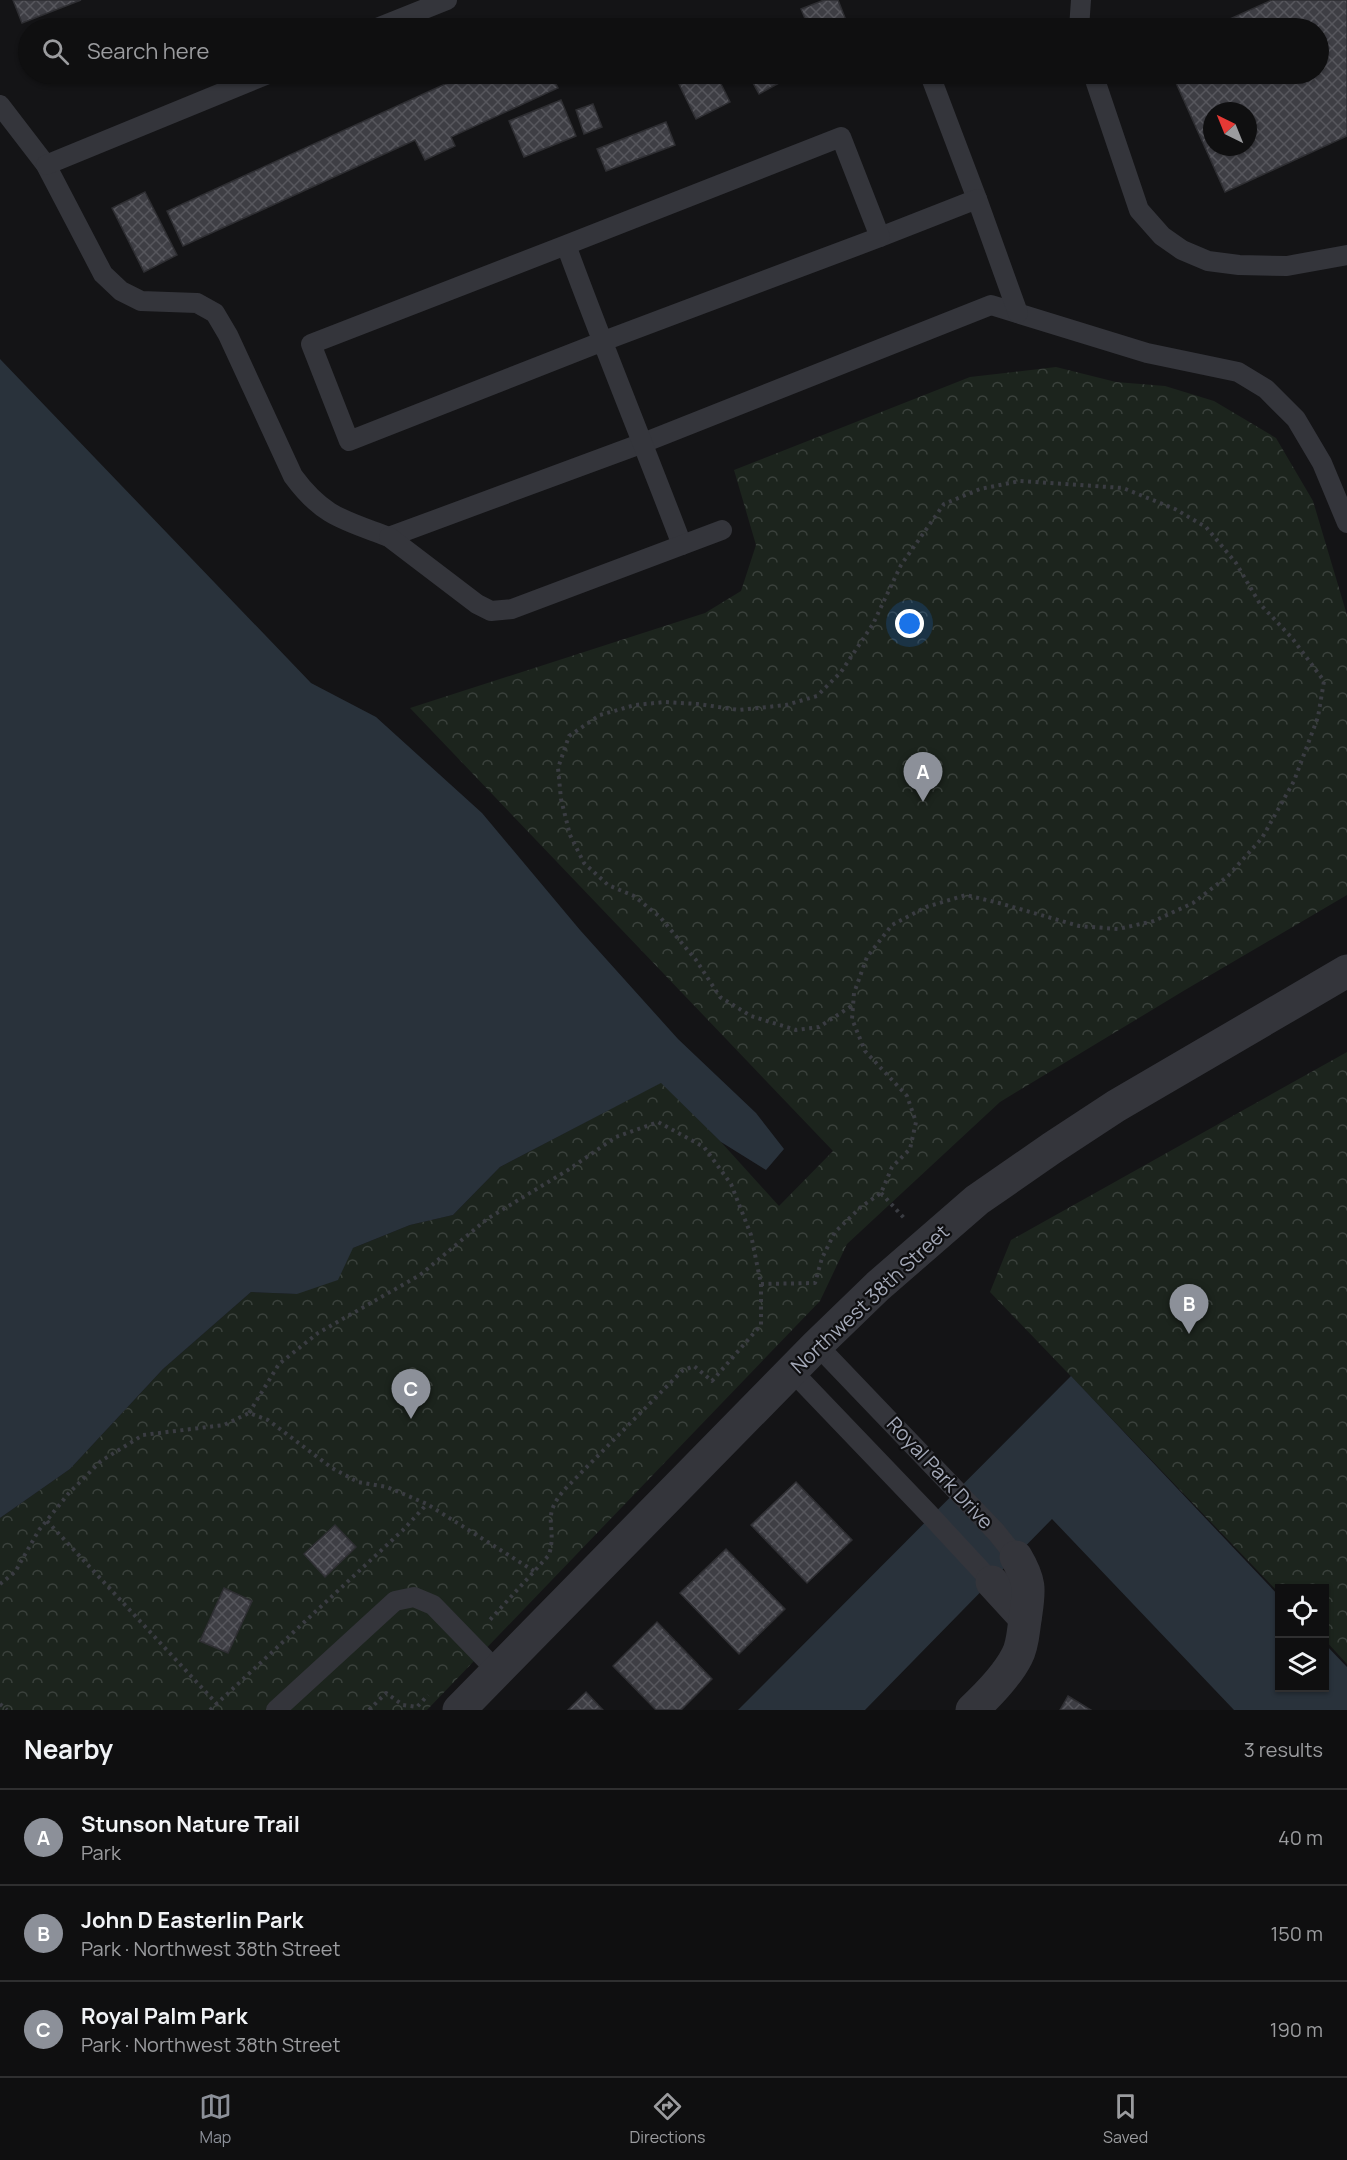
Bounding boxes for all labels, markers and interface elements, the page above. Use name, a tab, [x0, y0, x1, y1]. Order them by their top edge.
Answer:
search box	[18, 18, 1329, 84]
icon: search	[39, 35, 72, 68]
text: Search here	[87, 36, 209, 66]
north arrow	[1203, 102, 1257, 156]
your location	[895, 609, 924, 638]
pin: A	[904, 752, 942, 802]
street label: Northwest 38th Street	[785, 1218, 955, 1379]
pin: B	[1170, 1284, 1208, 1334]
pin: C	[392, 1370, 430, 1419]
street label: Royal Park Drive	[881, 1411, 1000, 1535]
map controls	[1275, 1584, 1329, 1692]
button: locate	[1275, 1584, 1329, 1638]
button: layers	[1275, 1638, 1329, 1692]
text: Nearby	[24, 1731, 113, 1767]
text: 3 results	[1244, 1736, 1323, 1763]
text: Stunson Nature Trail	[81, 1809, 300, 1839]
text: A	[37, 1824, 50, 1851]
text: 40 m	[1278, 1824, 1323, 1851]
text: Park	[81, 1839, 121, 1866]
text: John D Easterlin Park	[81, 1905, 303, 1935]
text: B	[37, 1920, 50, 1947]
text: 150 m	[1270, 1920, 1323, 1947]
text: Park · Northwest 38th Street	[81, 1935, 340, 1962]
text: Royal Palm Park	[81, 2001, 248, 2031]
text: C	[36, 2016, 51, 2043]
text: 190 m	[1270, 2016, 1323, 2043]
text: Park · Northwest 38th Street	[81, 2031, 340, 2058]
tab: Map	[199, 2090, 232, 2148]
tab: Directions	[630, 2090, 705, 2148]
tab: Saved	[1103, 2090, 1148, 2148]

